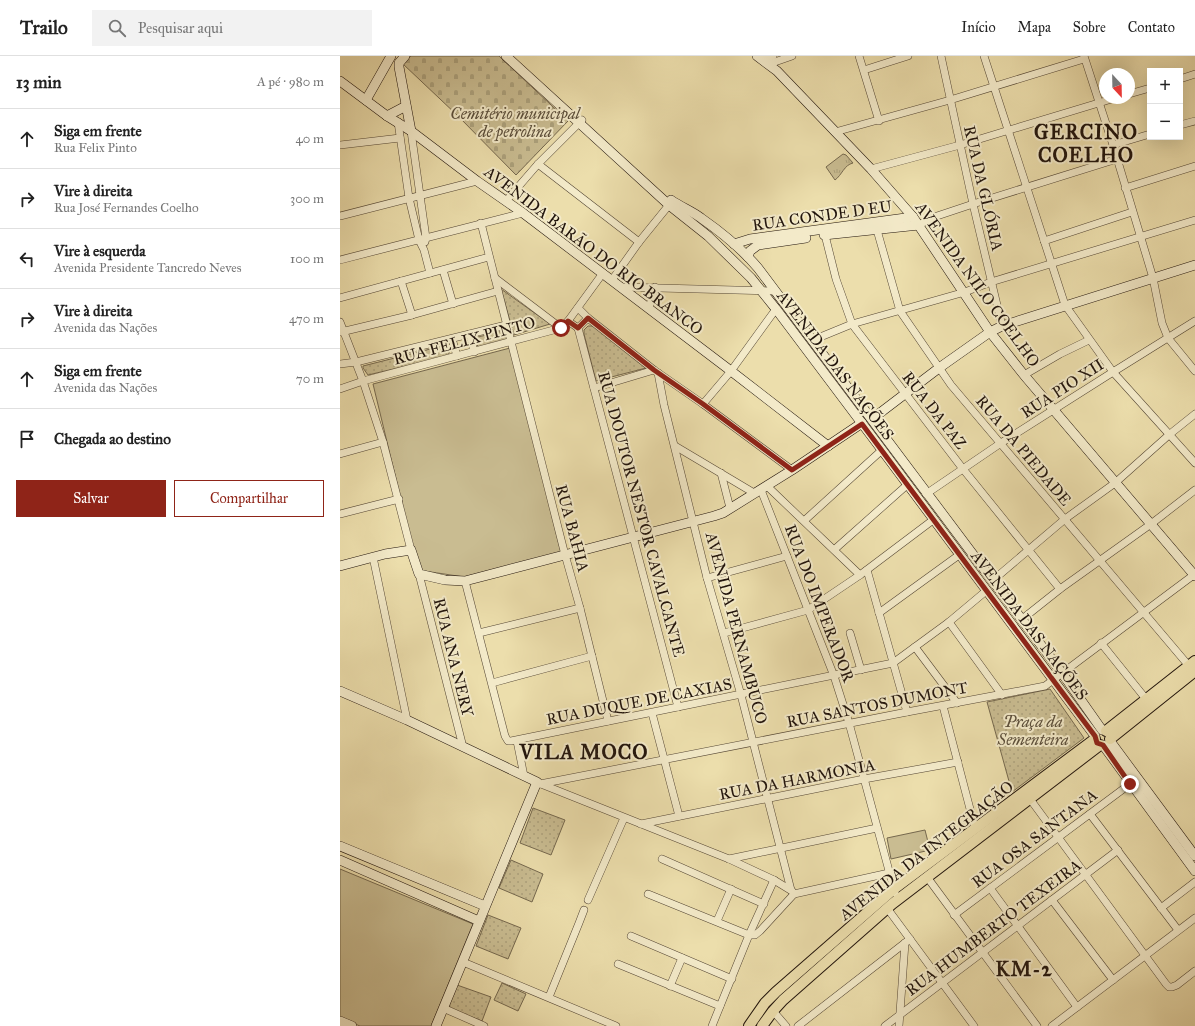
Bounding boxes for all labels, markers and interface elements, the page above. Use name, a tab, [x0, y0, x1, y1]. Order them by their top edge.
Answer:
search box	[92, 10, 372, 46]
text: Trailo	[20, 16, 68, 39]
icon: search	[106, 17, 128, 39]
text: Pesquisar aqui	[138, 19, 223, 37]
text: Início	[961, 19, 996, 36]
text: Mapa	[1018, 19, 1051, 36]
text: Sobre	[1073, 19, 1106, 36]
text: Contato	[1128, 19, 1175, 36]
north arrow	[1099, 68, 1135, 104]
map controls	[1147, 68, 1183, 140]
button: +	[1147, 68, 1183, 104]
text: 13 min	[16, 72, 61, 93]
text: A pé · 980 m	[257, 74, 324, 90]
park label: Cemitério municipal de petrolina	[450, 104, 582, 142]
button: −	[1147, 104, 1183, 140]
district label: GERCINO COELHO	[1034, 120, 1138, 167]
text: Siga em frente	[54, 122, 142, 140]
street label: RUA DA GLÓRIA	[960, 123, 1009, 253]
icon: ahead	[16, 128, 38, 150]
text: 40 m	[295, 131, 324, 147]
text: Rua Felix Pinto	[54, 140, 137, 156]
street label: AVENIDA BARÃO DO RIO BRANCO	[480, 161, 707, 339]
text: Vire à direita	[54, 182, 132, 200]
icon: right	[16, 188, 38, 210]
text: 300 m	[290, 191, 324, 207]
street label: RUA CONDE D EU	[751, 196, 893, 235]
street label: AVENIDA NILO COELHO	[911, 197, 1044, 370]
text: Rua José Fernandes Coelho	[54, 200, 199, 216]
text: Vire à esquerda	[54, 242, 146, 260]
icon: left	[16, 248, 38, 270]
text: 100 m	[290, 251, 324, 267]
text: Avenida Presidente Tancredo Neves	[54, 260, 241, 276]
street label: AVENIDA DAS NAÇÕES	[773, 285, 899, 444]
text: Vire à direita	[54, 302, 132, 320]
icon: right	[16, 308, 38, 330]
text: 470 m	[289, 311, 324, 327]
street label: RUA FELIX PINTO	[391, 312, 537, 369]
route start	[552, 319, 570, 337]
text: Avenida das Nações	[54, 320, 157, 336]
street label: RUA PIO XII	[1017, 355, 1107, 422]
text: Siga em frente	[54, 362, 142, 380]
icon: ahead	[16, 368, 38, 390]
street label: RUA DA PAZ	[898, 368, 971, 453]
street label: RUA DOUTOR NESTOR CAVALCANTE	[594, 369, 689, 659]
text: 70 m	[296, 371, 324, 387]
text: Avenida das Nações	[54, 380, 157, 396]
street label: RUA DA PIEDADE	[972, 391, 1075, 509]
icon: arrive	[16, 428, 38, 450]
text: Chegada ao destino	[54, 430, 171, 448]
button: Salvar	[16, 480, 166, 517]
button: Compartilhar	[174, 480, 324, 517]
street label: RUA BAHIA	[552, 482, 593, 574]
street label: RUA DO IMPERADOR	[781, 522, 859, 685]
street label: AVENIDA PERNAMBUCO	[701, 529, 771, 726]
street label: AVENIDA DAS NAÇÕES	[967, 545, 1093, 704]
street label: RUA ANA NERY	[430, 596, 478, 719]
street label: RUA DUQUE DE CAXIAS	[545, 674, 734, 729]
street label: RUA SANTOS DUMONT	[785, 678, 969, 731]
park label: Praça da Sementeira	[996, 712, 1069, 749]
district label: VILA MOCO	[518, 740, 649, 764]
street label: RUA DA HARMONIA	[717, 755, 877, 804]
route end	[1121, 775, 1139, 793]
street label: AVENIDA DA INTEGRAÇÃO	[834, 776, 1017, 925]
street label: RUA OSA SANTANA	[968, 785, 1101, 892]
street label: RUA HUMBERTO TEXEIRA	[902, 855, 1085, 1000]
district label: KM-2	[996, 957, 1053, 981]

